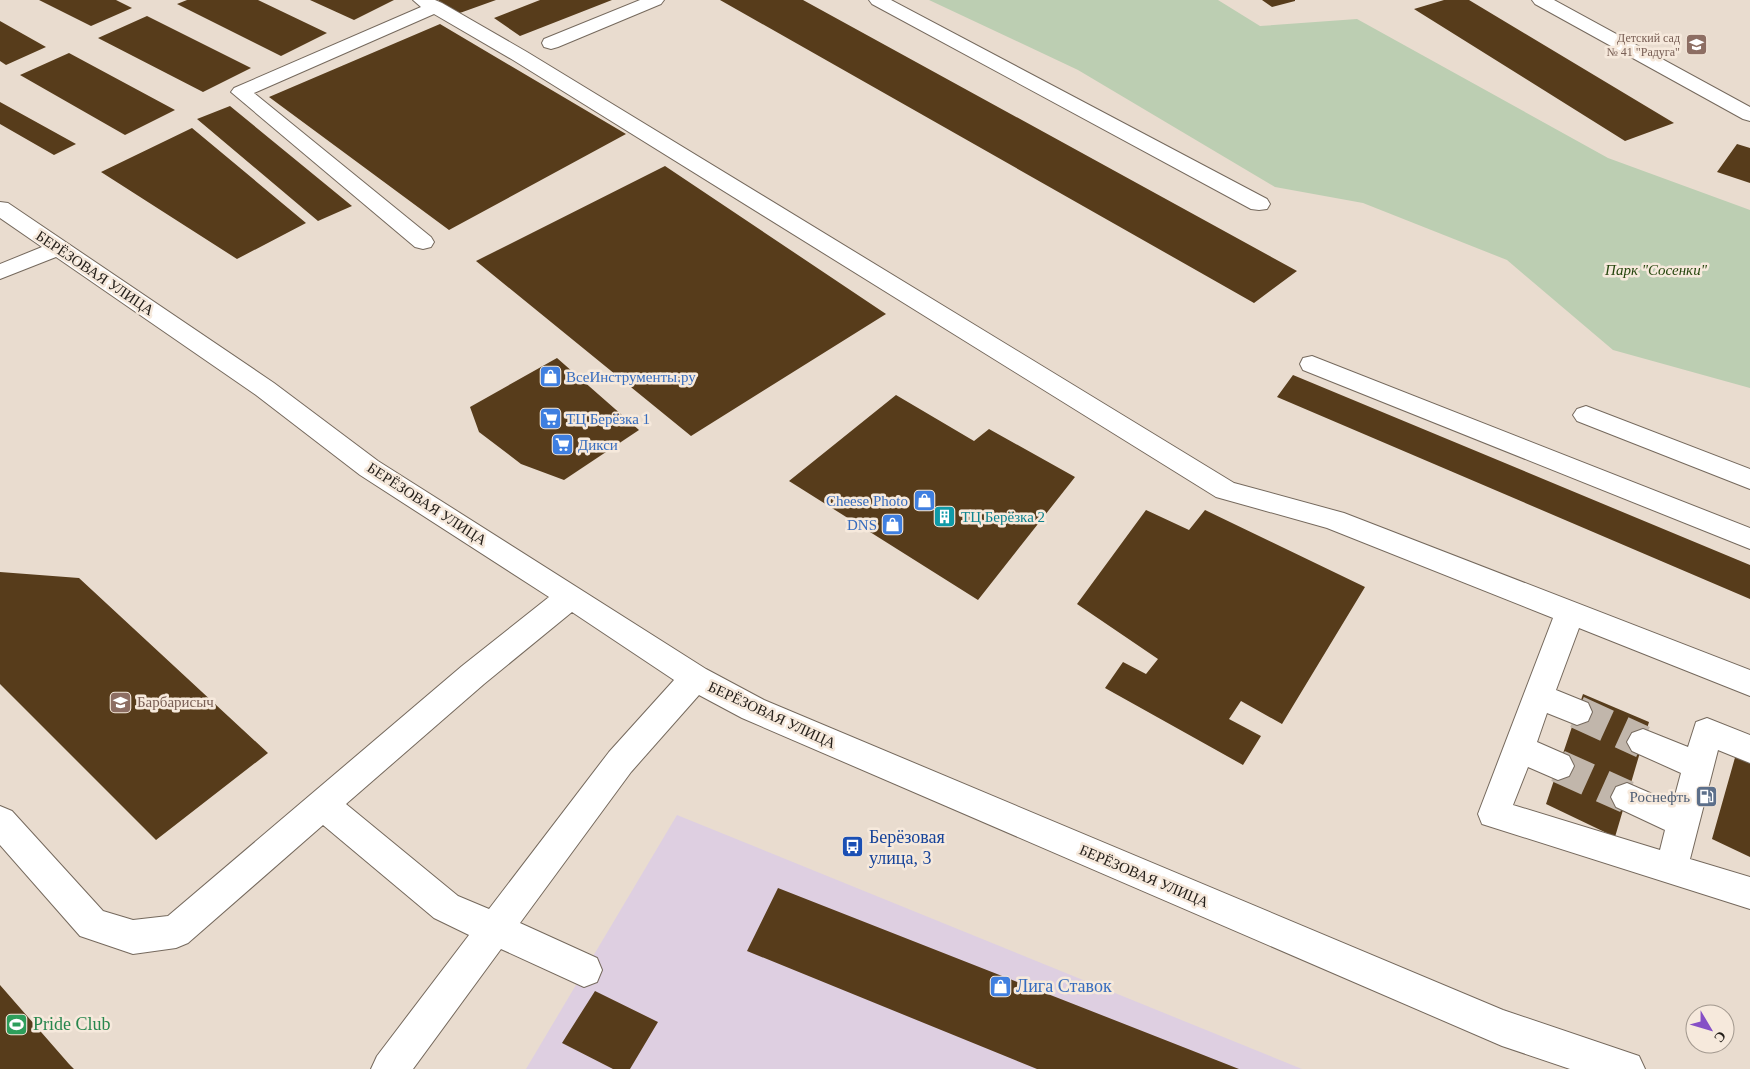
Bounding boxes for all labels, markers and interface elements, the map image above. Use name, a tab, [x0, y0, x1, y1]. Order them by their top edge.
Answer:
place label: Детский сад № 41 "Радуга"	[1606, 31, 1680, 59]
school or university icon: Детский сад № 41 "Радуга"	[1684, 33, 1708, 57]
street label: БЕРЁЗОВАЯ УЛИЦА	[33, 228, 157, 319]
park label: Парк "Сосенки"	[1604, 262, 1708, 278]
shop icon: ВсеИнструменты.ру	[538, 365, 562, 389]
place label: ВсеИнструменты.ру	[566, 369, 696, 385]
supermarket icon: ТЦ Берёзка 1	[538, 407, 562, 431]
place label: ТЦ Берёзка 1	[566, 411, 650, 427]
supermarket icon: Дикси	[550, 433, 574, 457]
place label: Дикси	[578, 437, 618, 453]
street label: БЕРЁЗОВАЯ УЛИЦА	[364, 459, 490, 549]
shop icon: Cheese Photo	[912, 489, 936, 513]
place label: Cheese Photo	[826, 493, 908, 509]
building icon: ТЦ Берёзка 2	[933, 505, 957, 529]
place label: ТЦ Берёзка 2	[961, 509, 1045, 525]
shop icon: DNS	[881, 513, 905, 537]
place label: DNS	[847, 517, 877, 533]
street label: БЕРЁЗОВАЯ УЛИЦА	[706, 678, 838, 752]
school or university icon: Барбарисыч	[109, 690, 133, 714]
place label: Барбарисыч	[137, 694, 214, 710]
fuel station icon: Роснефть	[1694, 785, 1718, 809]
place label: Роснефть	[1630, 789, 1690, 805]
place label: Берёзовая улица, 3	[869, 827, 945, 868]
bus stop icon: Берёзовая улица, 3	[841, 835, 865, 859]
street label: БЕРЁЗОВАЯ УЛИЦА	[1077, 842, 1211, 911]
shop icon: Лига Ставок	[988, 974, 1012, 998]
place label: Лига Ставок	[1016, 976, 1112, 996]
north arrow	[1685, 1004, 1735, 1054]
sports icon: Pride Club	[5, 1012, 29, 1036]
place label: Pride Club	[33, 1014, 111, 1034]
text: С	[1711, 1028, 1729, 1045]

